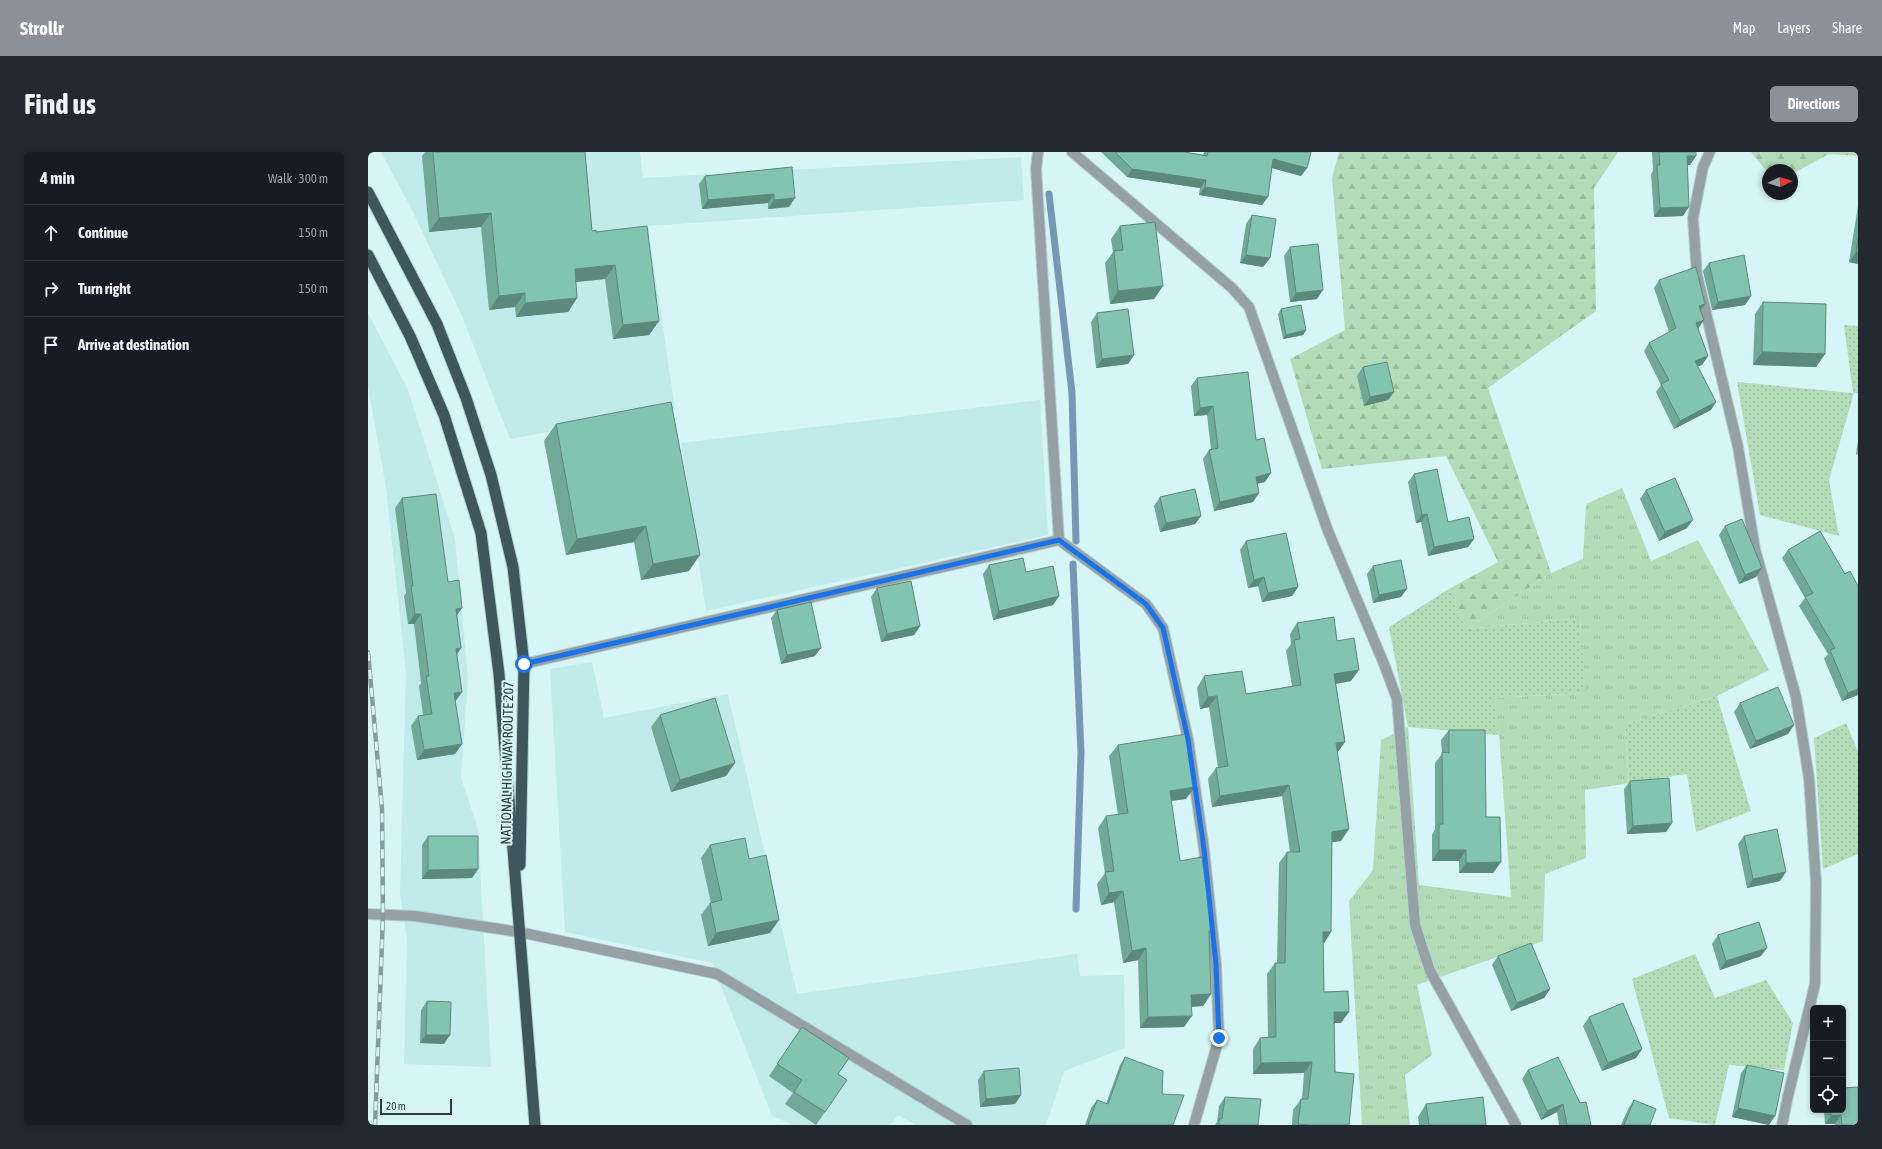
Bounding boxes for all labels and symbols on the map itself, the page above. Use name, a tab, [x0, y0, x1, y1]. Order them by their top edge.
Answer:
north arrow	[1762, 164, 1798, 200]
route start	[515, 655, 533, 673]
street label: NATIONAL HIGHWAY ROUTE 207	[498, 681, 516, 845]
route end	[1210, 1029, 1228, 1047]
scale bar	[380, 1097, 452, 1116]

